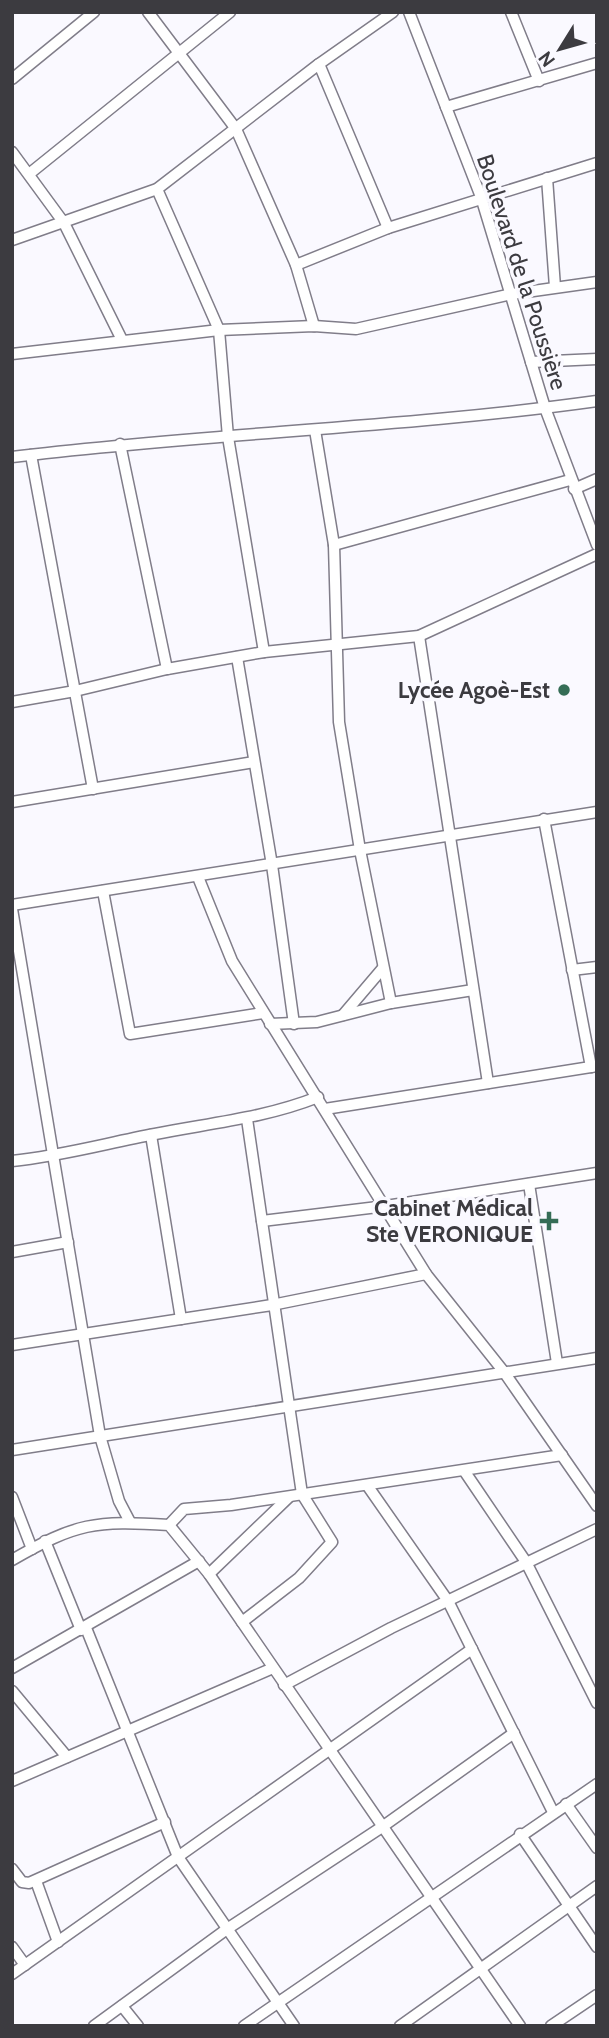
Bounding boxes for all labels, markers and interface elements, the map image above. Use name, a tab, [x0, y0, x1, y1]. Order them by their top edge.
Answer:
north arrow	[525, 14, 595, 84]
text: N	[534, 47, 560, 71]
street label: Boulevard de la Poussière	[471, 151, 573, 393]
place label: Lycée Agoè-Est	[398, 676, 550, 704]
marker: Lycée Agoè-Est	[556, 682, 572, 698]
place label: Cabinet Médical Ste VERONIQUE	[366, 1194, 533, 1248]
marker: Cabinet Médical Ste VERONIQUE	[539, 1211, 559, 1231]

